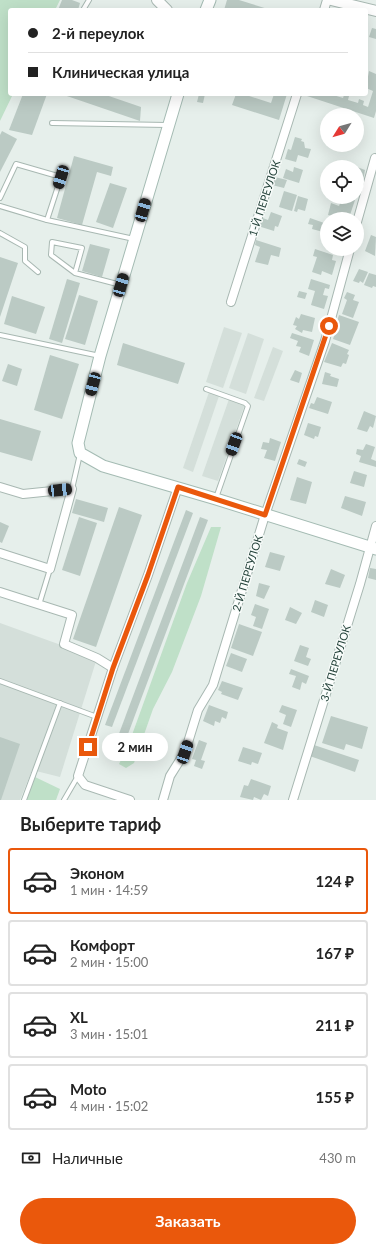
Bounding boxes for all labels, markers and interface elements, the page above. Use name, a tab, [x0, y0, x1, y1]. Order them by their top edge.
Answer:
text: 2-й переулок	[52, 24, 144, 42]
text: Клиническая улица	[52, 63, 189, 81]
north arrow	[320, 108, 364, 152]
map controls	[320, 108, 364, 256]
street label: 1-Й ПЕРЕУЛОК	[246, 158, 283, 238]
button: locate	[320, 160, 364, 204]
car	[52, 164, 70, 190]
car	[134, 197, 152, 223]
button: layers	[320, 212, 364, 256]
car	[112, 272, 130, 298]
route start	[320, 317, 338, 335]
car	[84, 371, 102, 397]
car	[224, 431, 244, 457]
car	[47, 483, 73, 497]
street label: 2-Й ПЕРЕУЛОК	[229, 533, 265, 613]
street label: 3-Й ПЕРЕУЛОК	[317, 623, 353, 703]
callout: 2 мин	[102, 733, 168, 761]
route end	[79, 738, 97, 756]
text: 2 мин	[118, 739, 153, 755]
car	[176, 739, 194, 765]
text: Выберите тариф	[20, 813, 161, 835]
icon: car	[22, 863, 58, 899]
text: Эконом	[70, 864, 124, 882]
text: 124 ₽	[316, 872, 354, 890]
text: 1 мин · 14:59	[70, 882, 148, 898]
icon: car	[22, 935, 58, 971]
text: Комфорт	[70, 936, 135, 954]
text: 167 ₽	[316, 944, 354, 962]
text: 2 мин · 15:00	[70, 954, 148, 970]
icon: car	[22, 1007, 58, 1043]
text: XL	[70, 1008, 88, 1026]
text: 211 ₽	[316, 1016, 354, 1034]
text: 3 мин · 15:01	[70, 1026, 148, 1042]
icon: car	[22, 1079, 58, 1115]
text: Moto	[70, 1080, 107, 1098]
text: 155 ₽	[316, 1088, 354, 1106]
text: 4 мин · 15:02	[70, 1098, 148, 1114]
icon: cash	[20, 1147, 42, 1169]
text: Наличные	[52, 1149, 123, 1167]
text: 430 m	[319, 1150, 356, 1166]
button: Заказать	[20, 1198, 356, 1244]

